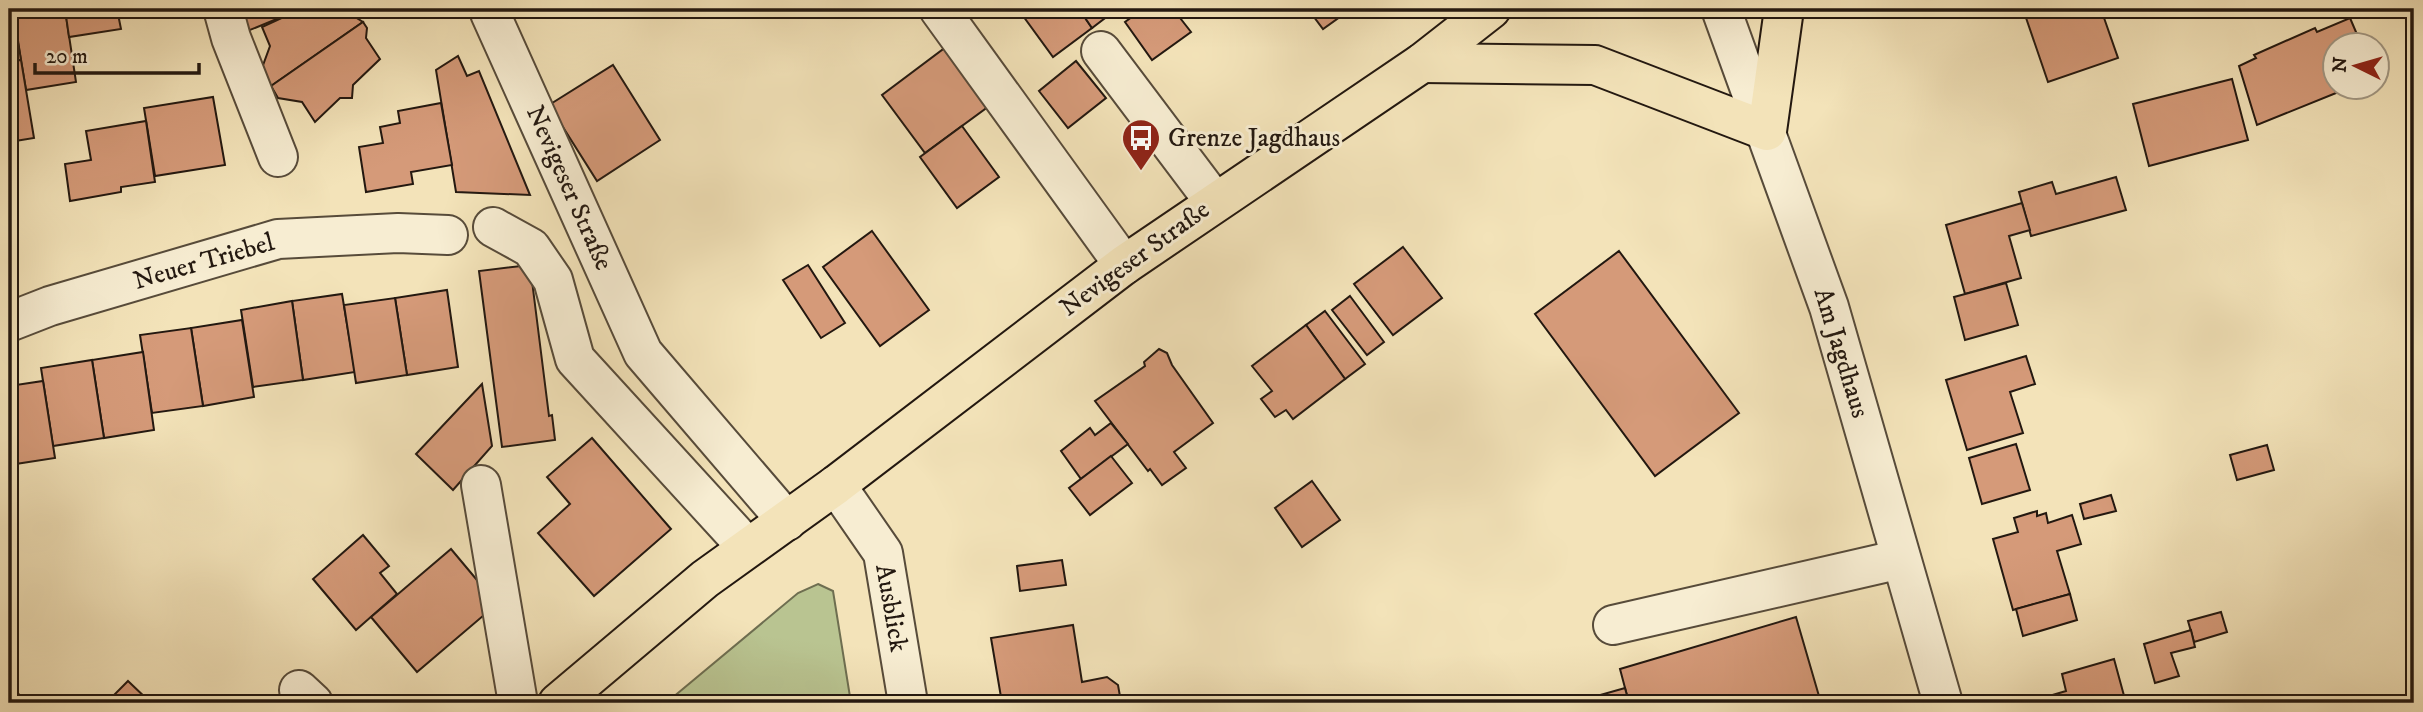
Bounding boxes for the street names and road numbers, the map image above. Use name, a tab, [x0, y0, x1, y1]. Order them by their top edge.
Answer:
street label: Nevigeser Straße	[518, 100, 620, 276]
street label: Nevigeser Straße	[1054, 194, 1216, 324]
street label: Neuer Triebel	[130, 226, 278, 298]
street label: Am Jagdhaus	[1806, 284, 1876, 422]
street label: Ausblick	[867, 562, 915, 655]

